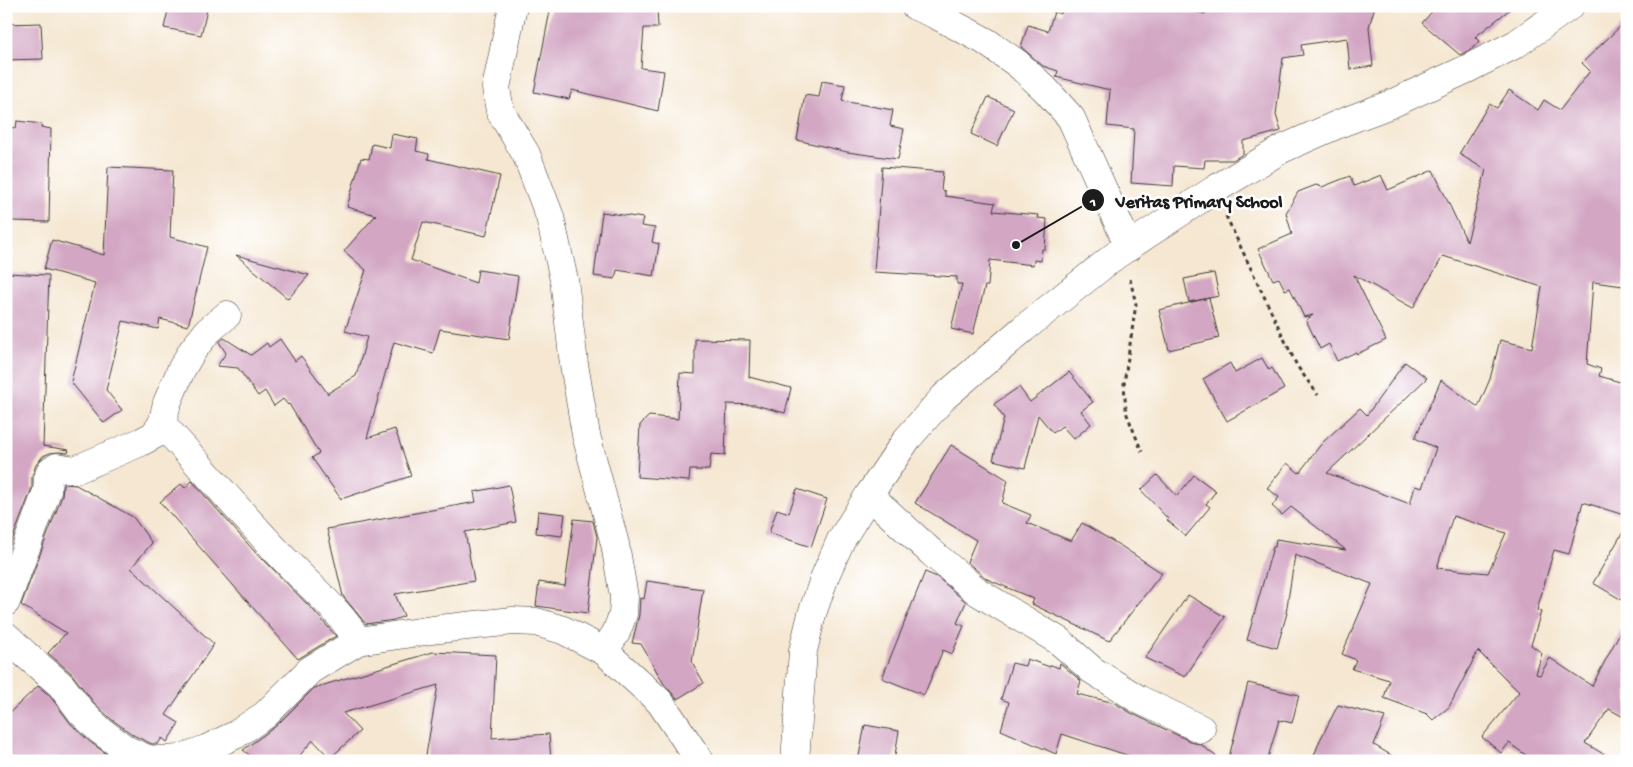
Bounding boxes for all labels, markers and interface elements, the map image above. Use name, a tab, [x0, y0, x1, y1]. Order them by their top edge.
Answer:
callout: Veritas Primary School	[1080, 184, 1293, 217]
text: Veritas Primary School	[1114, 193, 1283, 214]
text: 1	[1089, 194, 1096, 212]

